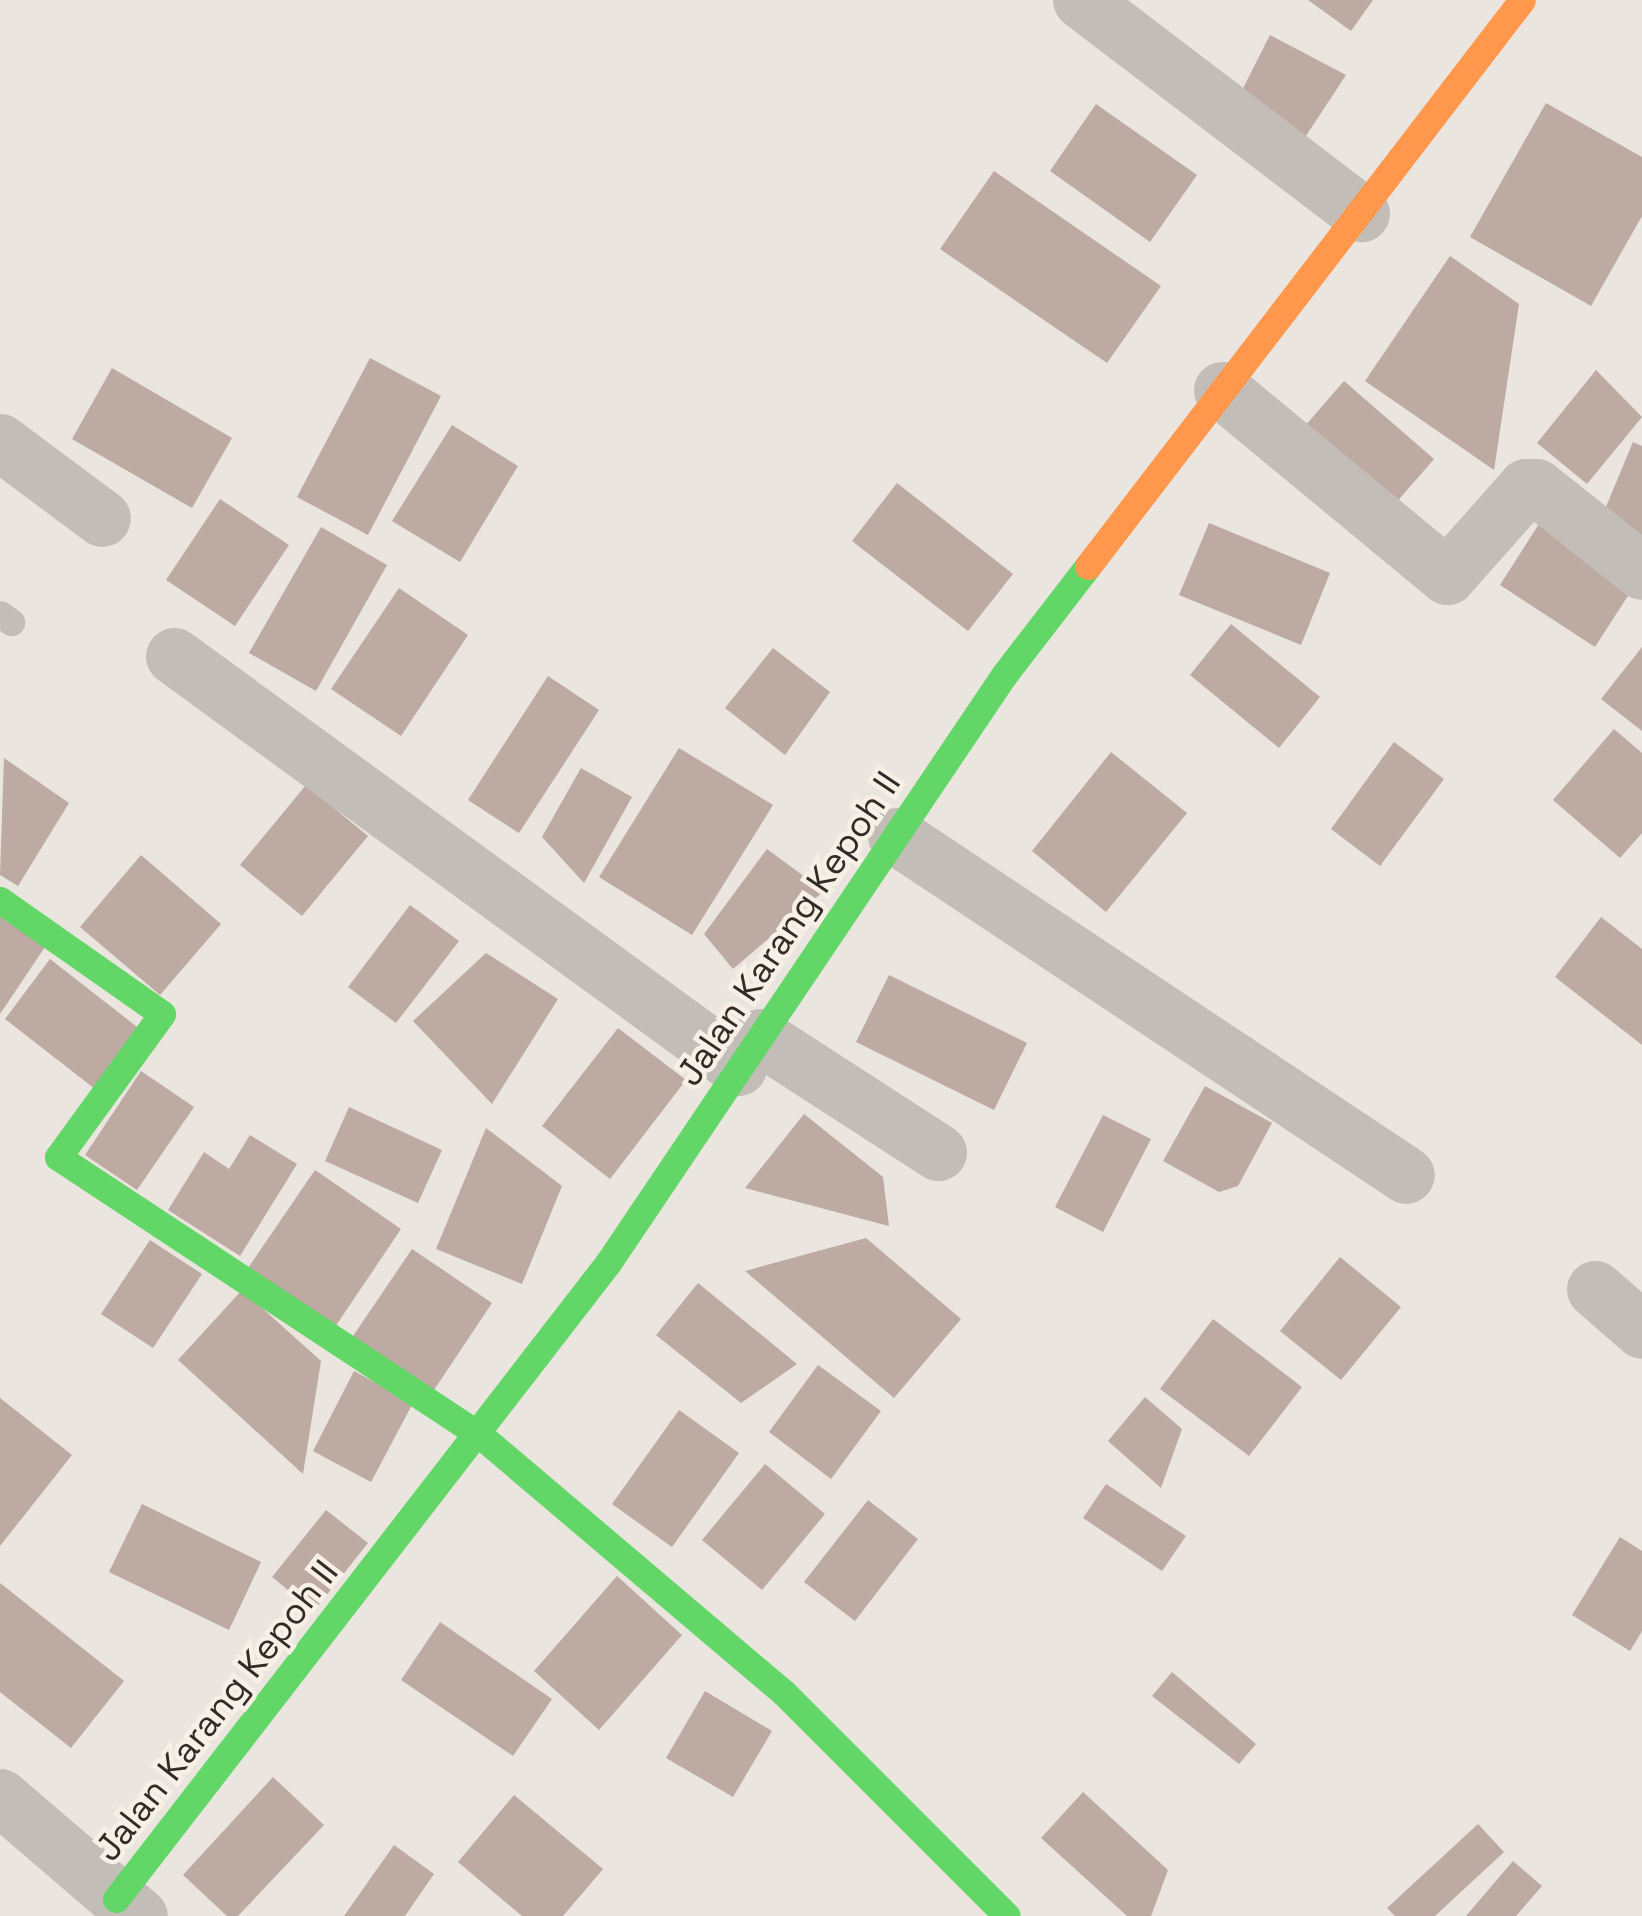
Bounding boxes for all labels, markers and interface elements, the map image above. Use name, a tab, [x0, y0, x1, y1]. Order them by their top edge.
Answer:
street label: Jalan Karang Kepoh II	[668, 764, 910, 1094]
street label: Jalan Karang Kepoh II	[86, 1552, 348, 1870]

